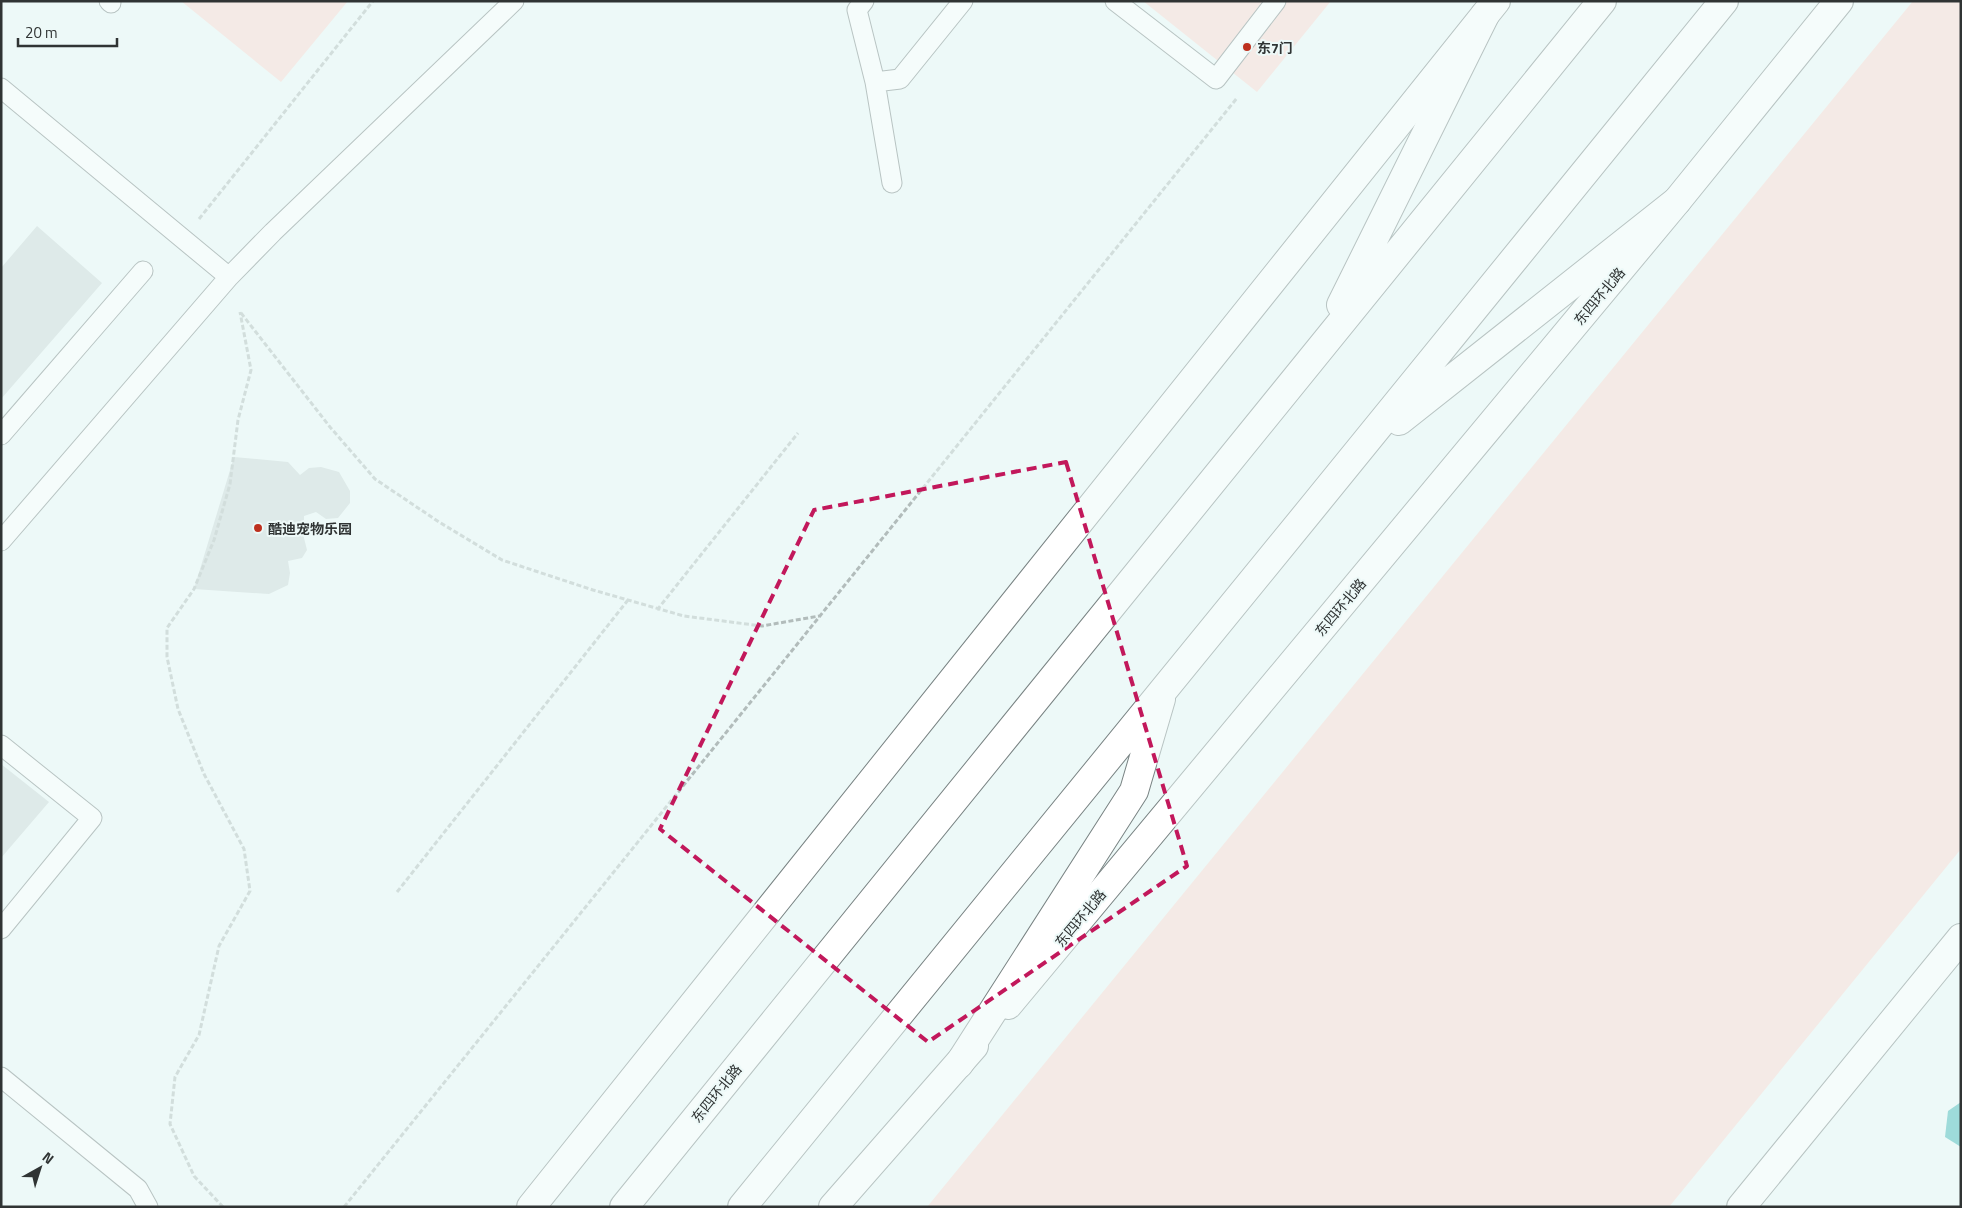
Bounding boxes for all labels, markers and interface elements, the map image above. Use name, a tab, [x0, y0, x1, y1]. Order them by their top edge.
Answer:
scale bar	[18, 15, 116, 47]
text: 20 m	[25, 21, 58, 44]
place label: 东7门	[1257, 37, 1293, 58]
marker: 东7门	[1241, 41, 1253, 53]
street label: 东四环北路	[1568, 262, 1630, 330]
place label: 酷迪宠物乐园	[268, 518, 352, 539]
marker: 酷迪宠物乐园	[252, 522, 264, 534]
street label: 东四环北路	[1309, 573, 1371, 641]
street label: 东四环北路	[1049, 884, 1111, 952]
street label: 东四环北路	[686, 1059, 746, 1127]
north arrow	[15, 1143, 65, 1193]
text: N	[38, 1146, 59, 1169]

